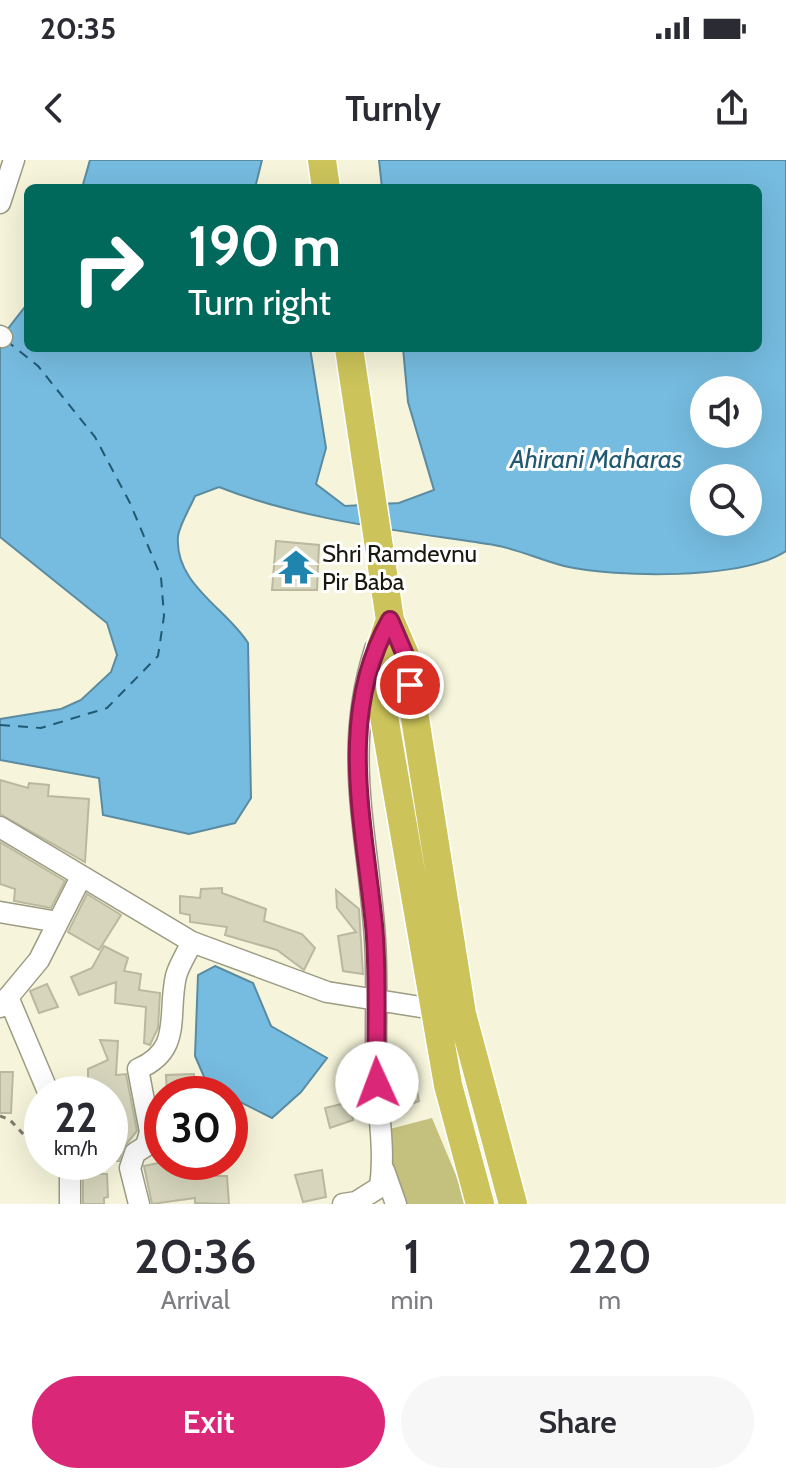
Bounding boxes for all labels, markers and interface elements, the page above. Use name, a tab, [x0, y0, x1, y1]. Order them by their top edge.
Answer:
text: 20:35	[40, 10, 116, 47]
icon: back	[32, 86, 76, 130]
text: Turnly	[345, 86, 441, 130]
icon: share	[710, 86, 754, 130]
text: 190 m	[188, 212, 341, 280]
icon: right	[56, 216, 160, 320]
text: Turn right	[188, 280, 331, 324]
map controls	[690, 376, 762, 536]
button: sound	[690, 376, 762, 448]
water label: Ahirani Maharas	[509, 443, 682, 475]
button: search	[690, 464, 762, 536]
place label: Shri Ramdevnu Pir Baba	[322, 539, 477, 596]
temple icon: Shri Ramdevnu Pir Baba	[277, 548, 315, 586]
pin	[376, 651, 444, 719]
icon: arrive	[388, 663, 432, 707]
position arrow	[335, 1041, 419, 1125]
speed limit sign: 30	[144, 1076, 248, 1180]
text: 22	[55, 1093, 97, 1142]
text: km/h	[54, 1136, 98, 1160]
text: 20:36	[134, 1227, 257, 1285]
text: 1	[404, 1227, 421, 1285]
text: 220	[568, 1227, 652, 1285]
text: Arrival	[161, 1284, 230, 1316]
text: min	[391, 1284, 433, 1316]
text: m	[598, 1284, 621, 1316]
button: Exit	[32, 1376, 385, 1468]
button: Share	[401, 1376, 754, 1468]

